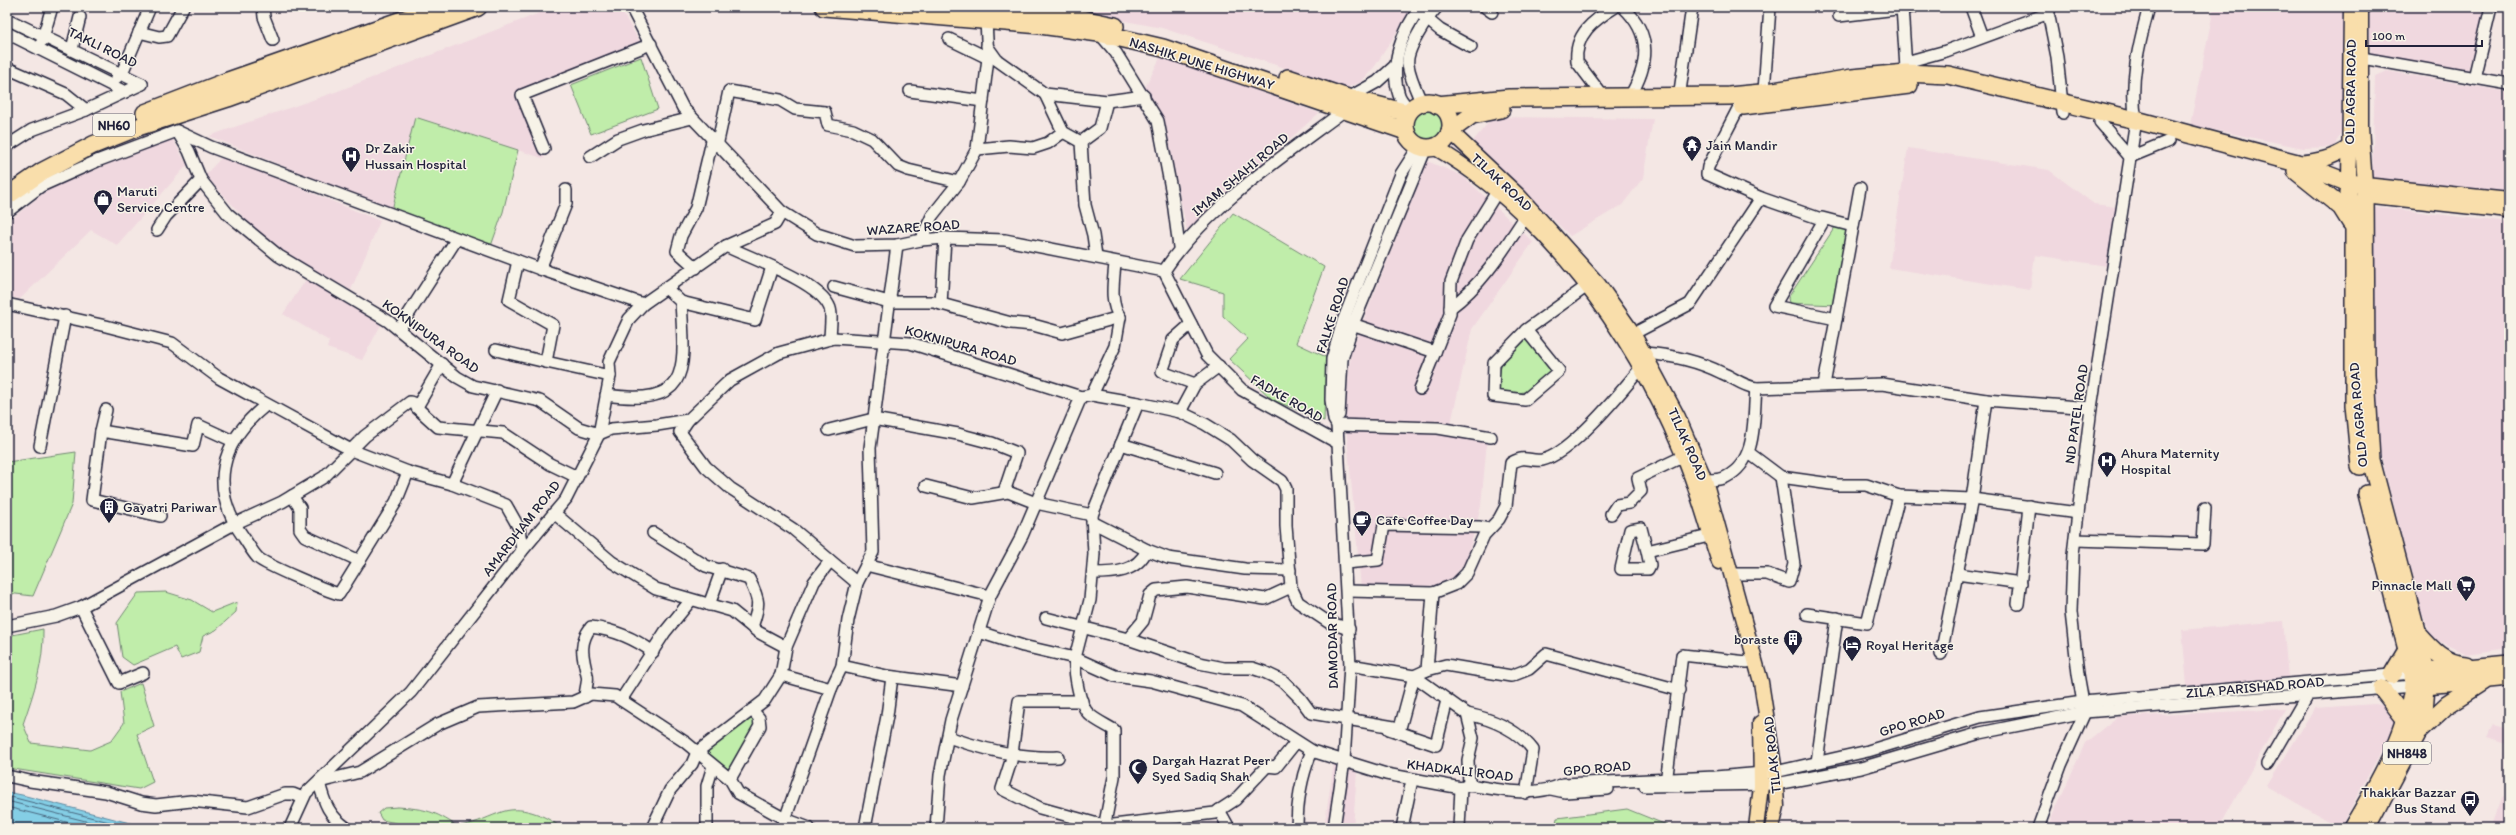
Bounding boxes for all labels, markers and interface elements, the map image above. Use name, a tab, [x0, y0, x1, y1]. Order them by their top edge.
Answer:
scale bar	[2366, 22, 2482, 48]
street label: TAKLI ROAD	[65, 23, 140, 72]
text: 100 m	[2372, 29, 2405, 43]
street label: NASHIK PUNE HIGHWAY	[1127, 33, 1277, 94]
street label: OLD AGRA ROAD	[2341, 39, 2360, 145]
road number: NH60	[93, 114, 135, 136]
street label: IMAM SHAHI ROAD	[1188, 129, 1292, 220]
temple icon: Jain Mandir	[1681, 134, 1703, 162]
place label: Jain Mandir	[1706, 137, 1778, 154]
place label: Dr Zakir Hussain Hospital	[365, 140, 467, 173]
hospital icon: Dr Zakir Hussain Hospital	[340, 145, 362, 173]
street label: TILAK ROAD	[1467, 150, 1536, 215]
place label: Maruti Service Centre	[117, 183, 205, 216]
shop icon: Maruti Service Centre	[92, 188, 114, 216]
street label: WAZARE ROAD	[866, 216, 960, 239]
street label: FALKE ROAD	[1312, 275, 1353, 355]
street label: KOKNIPURA ROAD	[379, 296, 483, 377]
street label: KOKNIPURA ROAD	[903, 321, 1019, 370]
street label: OLD AGRA ROAD	[2345, 362, 2372, 468]
street label: ND PATEL ROAD	[2061, 363, 2092, 465]
street label: FADKE ROAD	[1247, 371, 1326, 426]
street label: TILAK ROAD	[1664, 405, 1711, 483]
place label: Ahura Maternity Hospital	[2121, 445, 2220, 478]
hospital icon: Ahura Maternity Hospital	[2096, 450, 2118, 478]
street label: AMARDHAM ROAD	[479, 477, 564, 580]
building icon: Gayatri Pariwar	[98, 496, 120, 524]
place label: Gayatri Pariwar	[123, 499, 218, 516]
cafe icon: Cafe Coffee Day	[1351, 509, 1373, 537]
place label: Cafe Coffee Day	[1376, 512, 1474, 529]
supermarket icon: Pinnacle Mall	[2455, 574, 2477, 602]
place label: Pinnacle Mall	[2372, 577, 2452, 594]
street label: DAMODAR ROAD	[1323, 583, 1342, 689]
building icon: boraste	[1782, 628, 1804, 656]
place label: boraste	[1734, 631, 1779, 648]
hotel icon: Royal Heritage	[1841, 634, 1863, 662]
place label: Royal Heritage	[1866, 637, 1954, 654]
street label: ZILA PARISHAD ROAD	[2185, 673, 2325, 702]
street label: GPO ROAD	[1877, 704, 1947, 741]
street label: TILAK ROAD	[1760, 715, 1785, 794]
road number: NH848	[2383, 742, 2431, 764]
place label: Dargah Hazrat Peer Syed Sadiq Shah	[1152, 752, 1271, 785]
street label: KHADKALI ROAD	[1406, 756, 1514, 785]
mosque icon: Dargah Hazrat Peer Syed Sadiq Shah	[1127, 757, 1149, 785]
street label: GPO ROAD	[1562, 757, 1632, 780]
place label: Thakkar Bazzar Bus Stand	[2361, 784, 2456, 817]
bus stop icon: Thakkar Bazzar Bus Stand	[2459, 789, 2481, 817]

